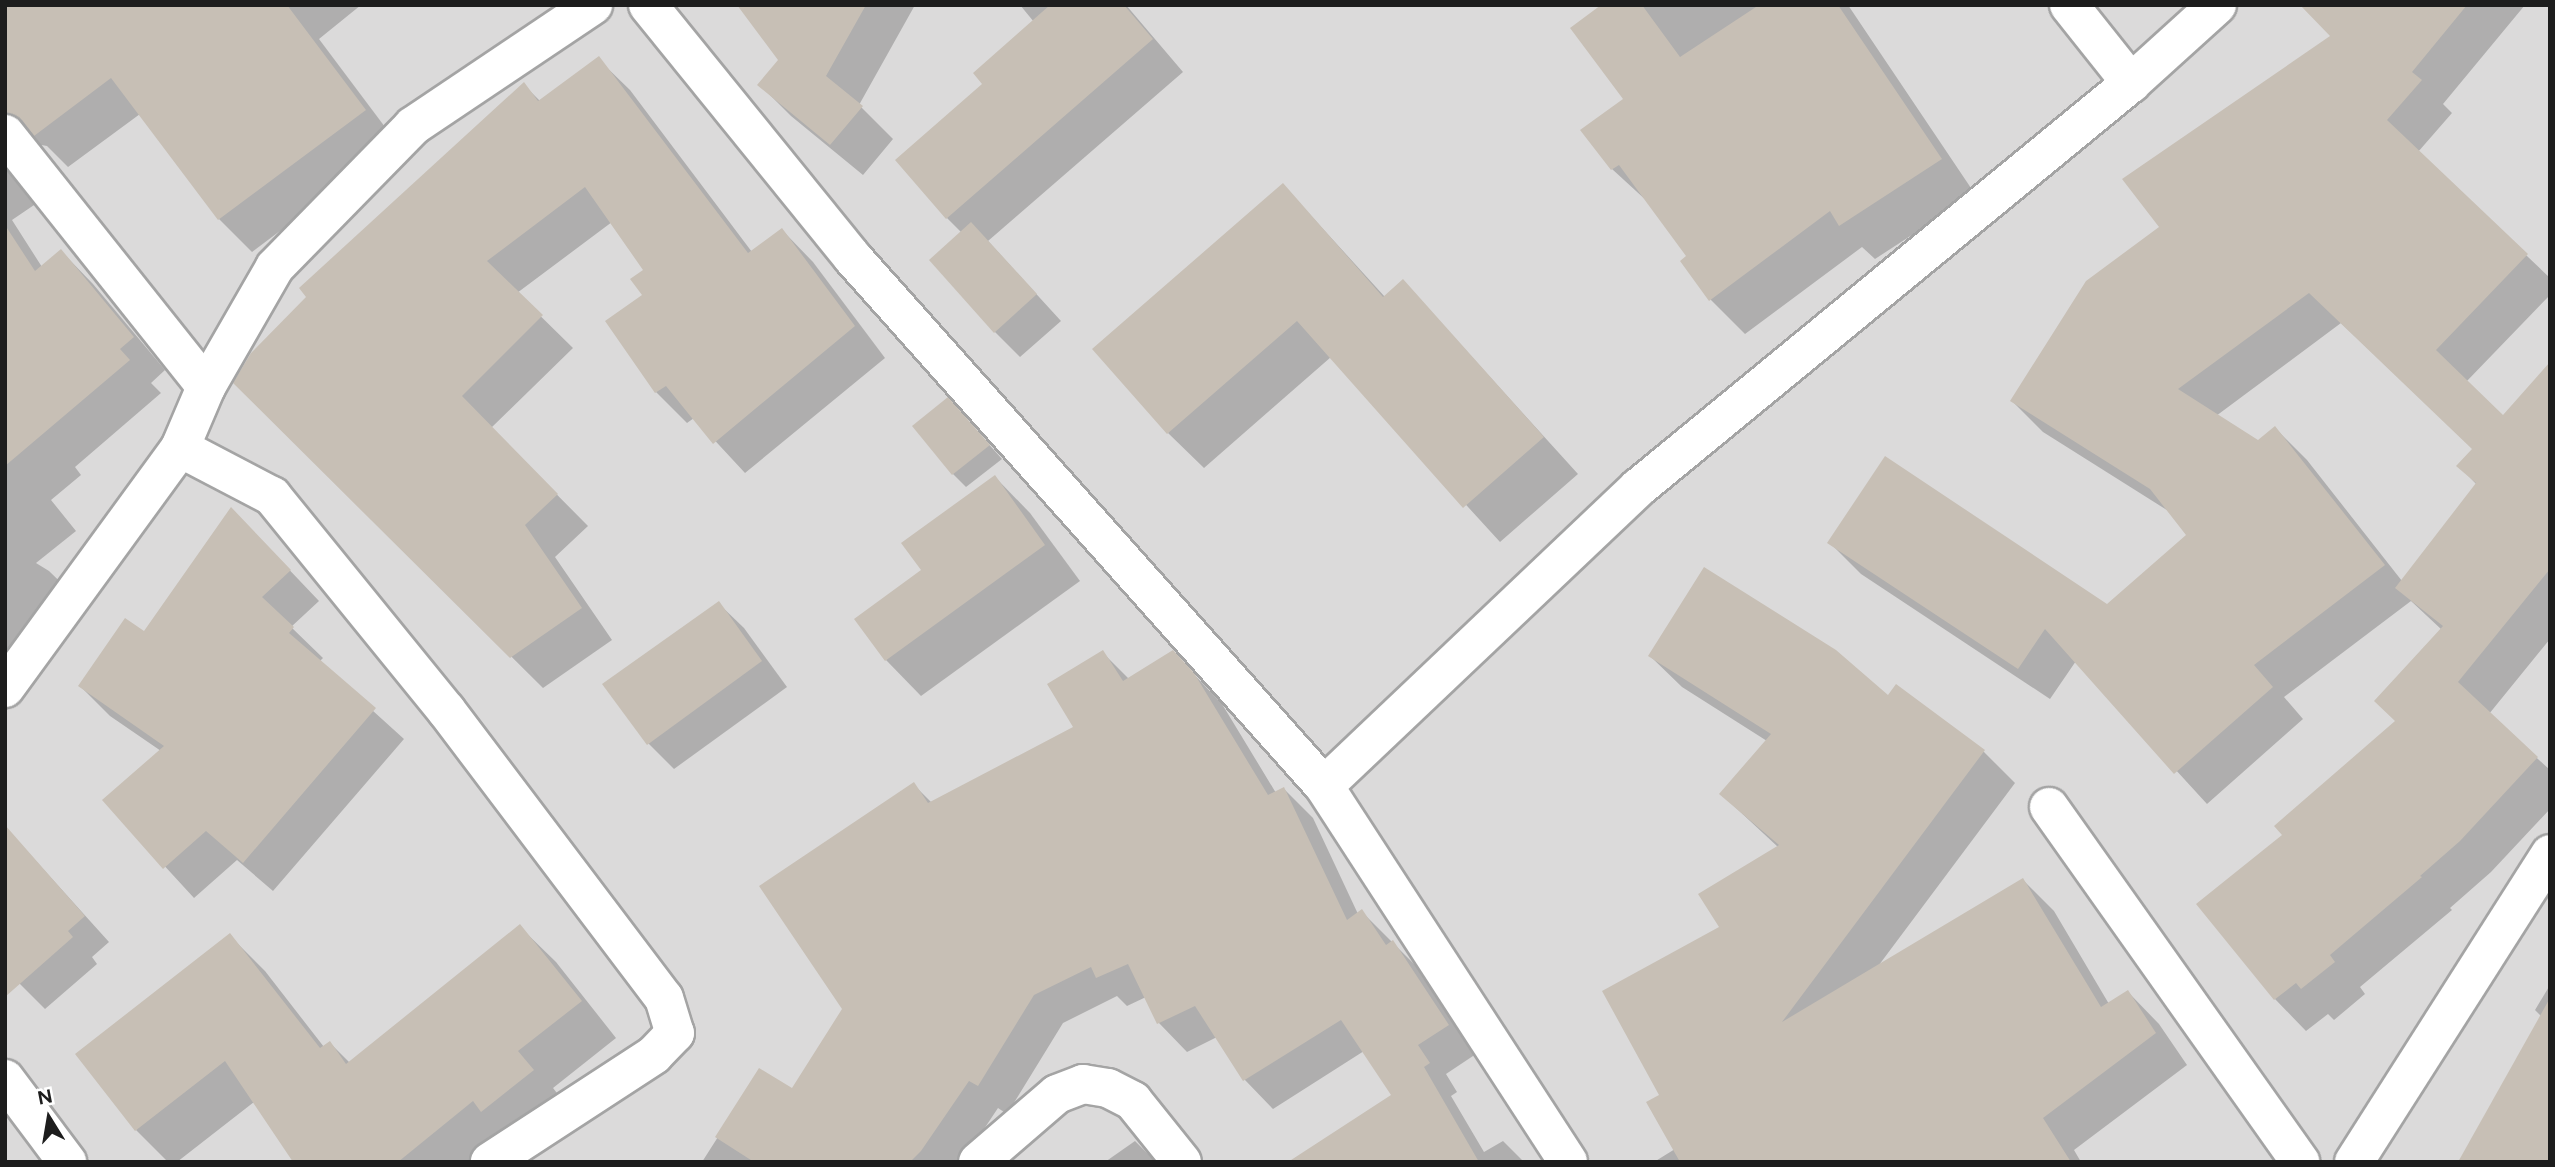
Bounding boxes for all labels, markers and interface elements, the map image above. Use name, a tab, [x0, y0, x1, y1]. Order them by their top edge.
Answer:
north arrow	[14, 1083, 84, 1153]
text: N	[35, 1084, 54, 1110]

